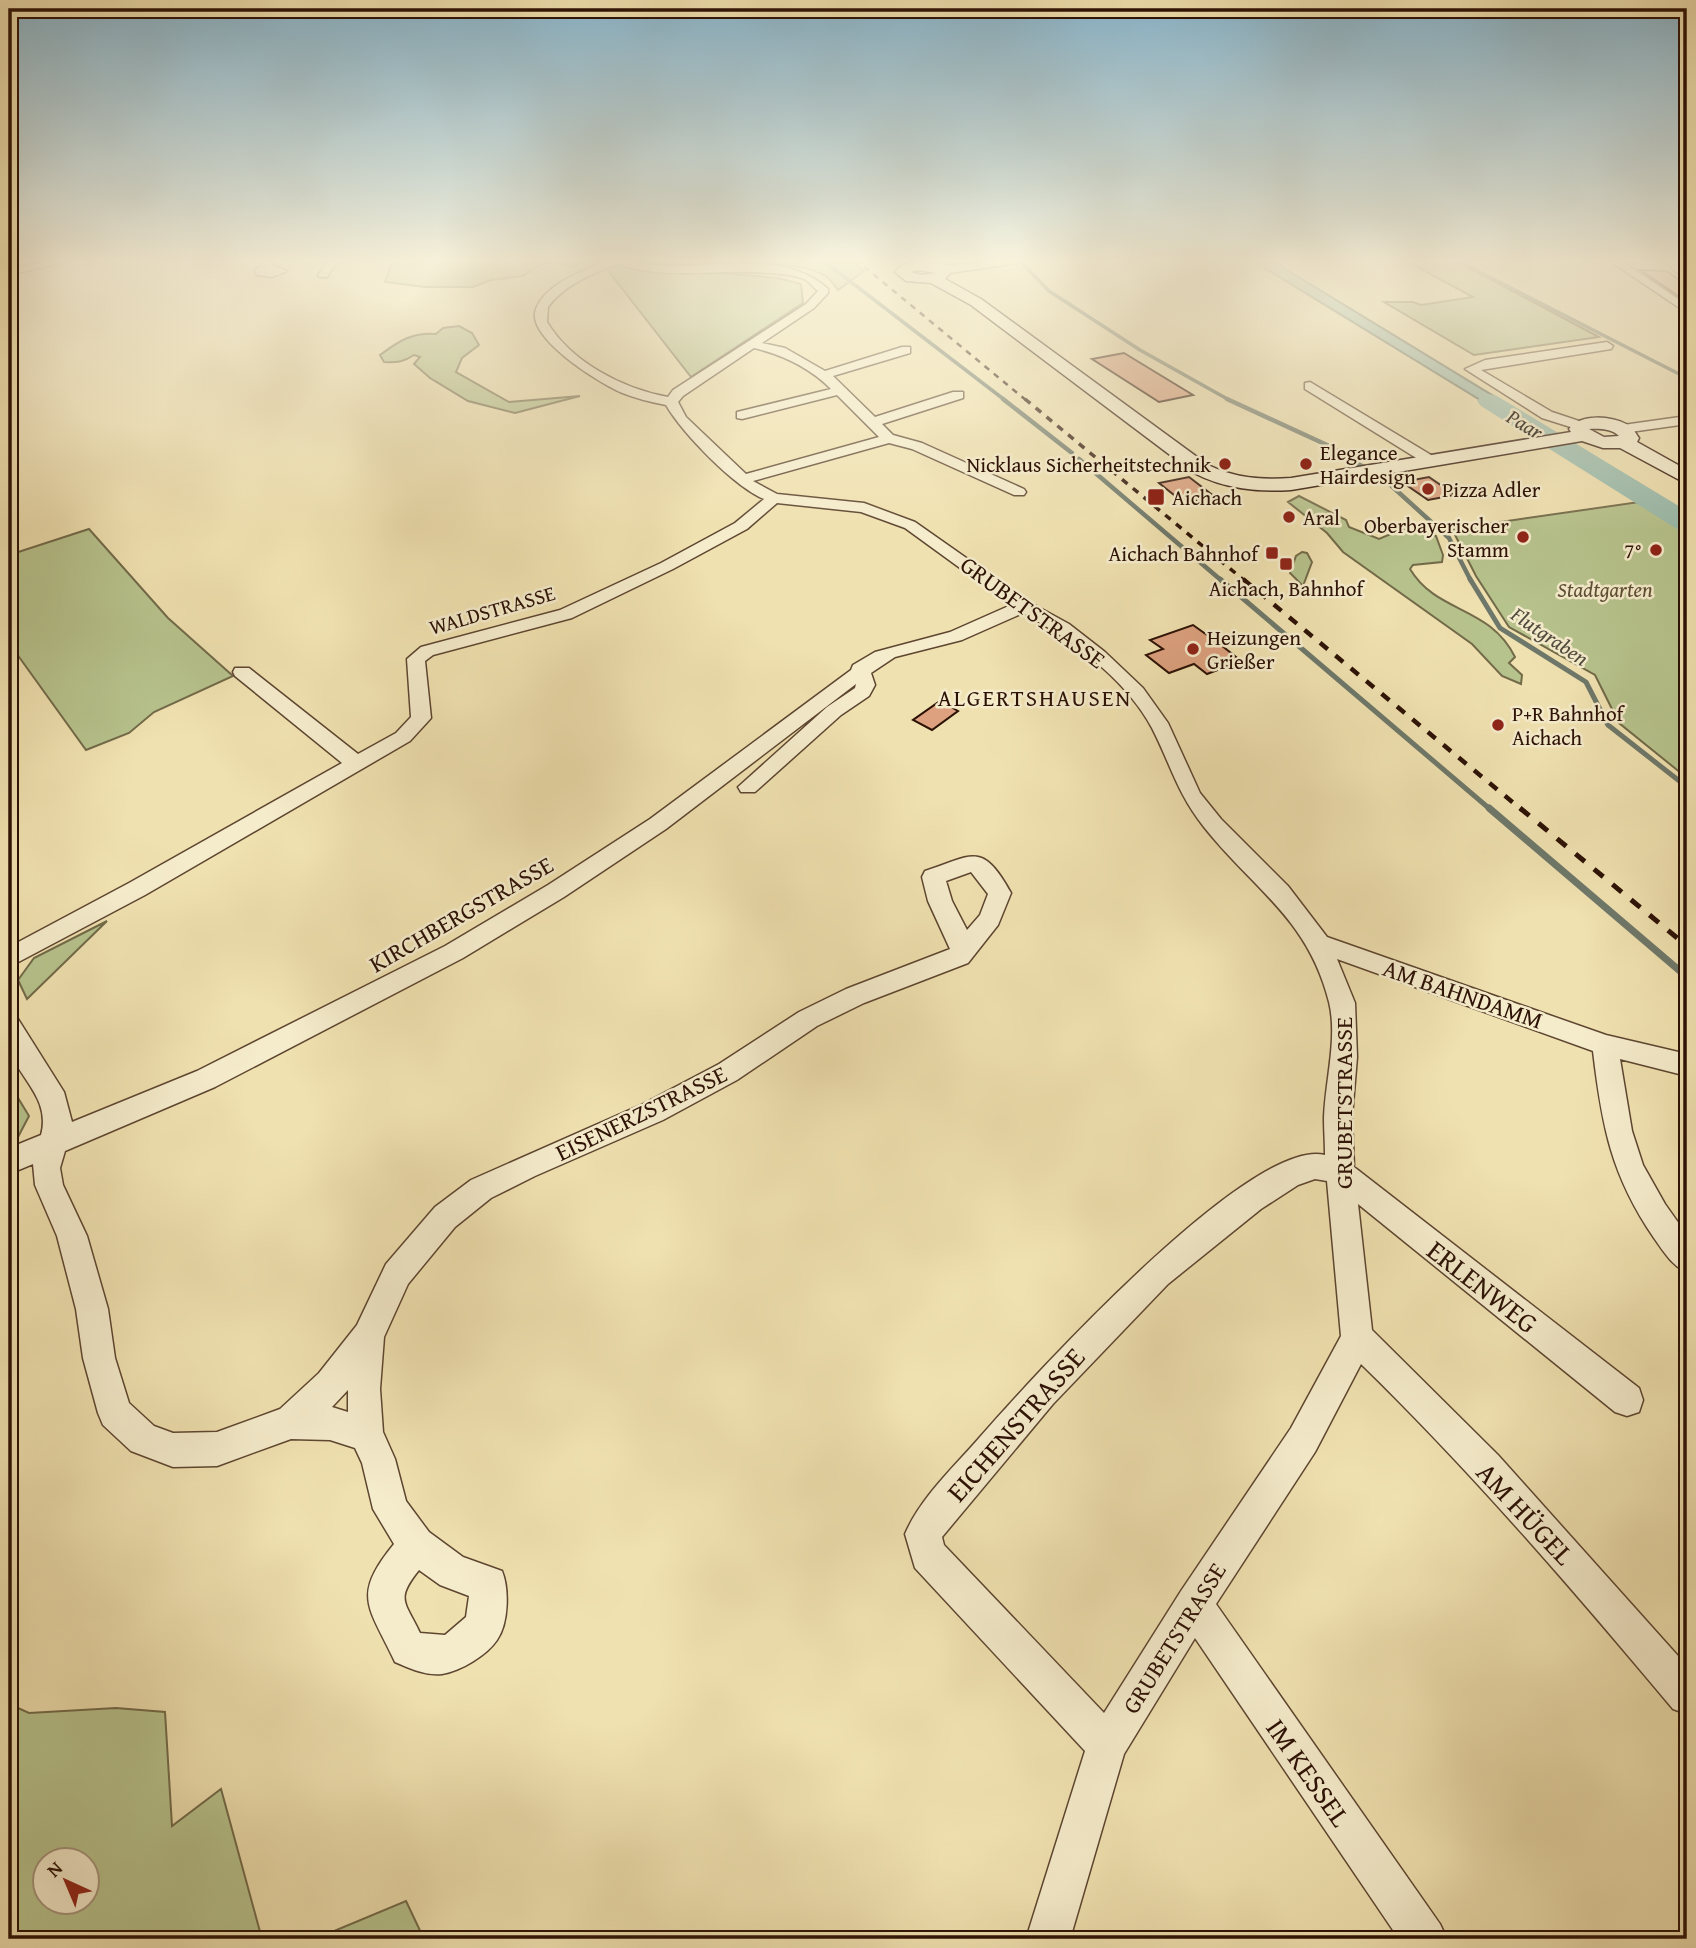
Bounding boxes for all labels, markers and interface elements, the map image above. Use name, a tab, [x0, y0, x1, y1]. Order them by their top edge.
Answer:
water label: Paar	[1500, 401, 1550, 448]
place label: Elegance Hairdesign	[1320, 437, 1416, 492]
place label: Nicklaus Sicherheitstechnik	[966, 449, 1211, 480]
marker: Nicklaus Sicherheitstechnik	[1217, 456, 1233, 472]
marker: Elegance Hairdesign	[1298, 456, 1314, 472]
place label: Pizza Adler	[1442, 474, 1541, 505]
marker: Pizza Adler	[1420, 481, 1436, 497]
place label: Aichach	[1172, 482, 1242, 513]
marker: Aichach	[1146, 487, 1166, 507]
place label: Aral	[1303, 502, 1340, 533]
marker: Aral	[1281, 509, 1297, 525]
place label: Oberbayerischer Stamm	[1364, 510, 1509, 565]
marker: Oberbayerischer Stamm	[1515, 529, 1531, 545]
place label: 7°	[1624, 535, 1642, 566]
place label: Aichach Bahnhof	[1109, 538, 1260, 569]
marker: 7°	[1648, 542, 1664, 558]
marker: Aichach Bahnhof	[1264, 545, 1280, 561]
street label: GRUBETSTRASSE	[953, 547, 1113, 677]
marker: Aichach, Bahnhof	[1278, 556, 1294, 572]
place label: Aichach, Bahnhof	[1209, 573, 1366, 604]
park label: Stadtgarten	[1557, 574, 1653, 605]
street label: WALDSTRASSE	[425, 577, 559, 643]
water label: Flutgraben	[1504, 598, 1595, 674]
place label: Heizungen Grießer	[1207, 622, 1301, 677]
marker: Heizungen Grießer	[1185, 641, 1201, 657]
district label: ALGERTSHAUSEN	[938, 681, 1132, 714]
place label: P+R Bahnhof Aichach	[1512, 698, 1626, 753]
marker: P+R Bahnhof Aichach	[1490, 717, 1506, 733]
street label: KIRCHBERGSTRASSE	[363, 847, 559, 981]
street label: AM BAHNDAMM	[1378, 950, 1548, 1038]
street label: GRUBETSTRASSE	[1326, 1017, 1361, 1189]
street label: EISENERZSTRASSE	[549, 1056, 733, 1170]
street label: ERLENWEG	[1419, 1230, 1547, 1342]
street label: EICHENSTRASSE	[936, 1338, 1094, 1510]
street label: AM HÜGEL	[1468, 1452, 1585, 1574]
street label: GRUBETSTRASSE	[1114, 1556, 1234, 1720]
street label: IM KESSEL	[1257, 1710, 1361, 1835]
north arrow	[32, 1846, 102, 1916]
text: N	[40, 1854, 69, 1883]

